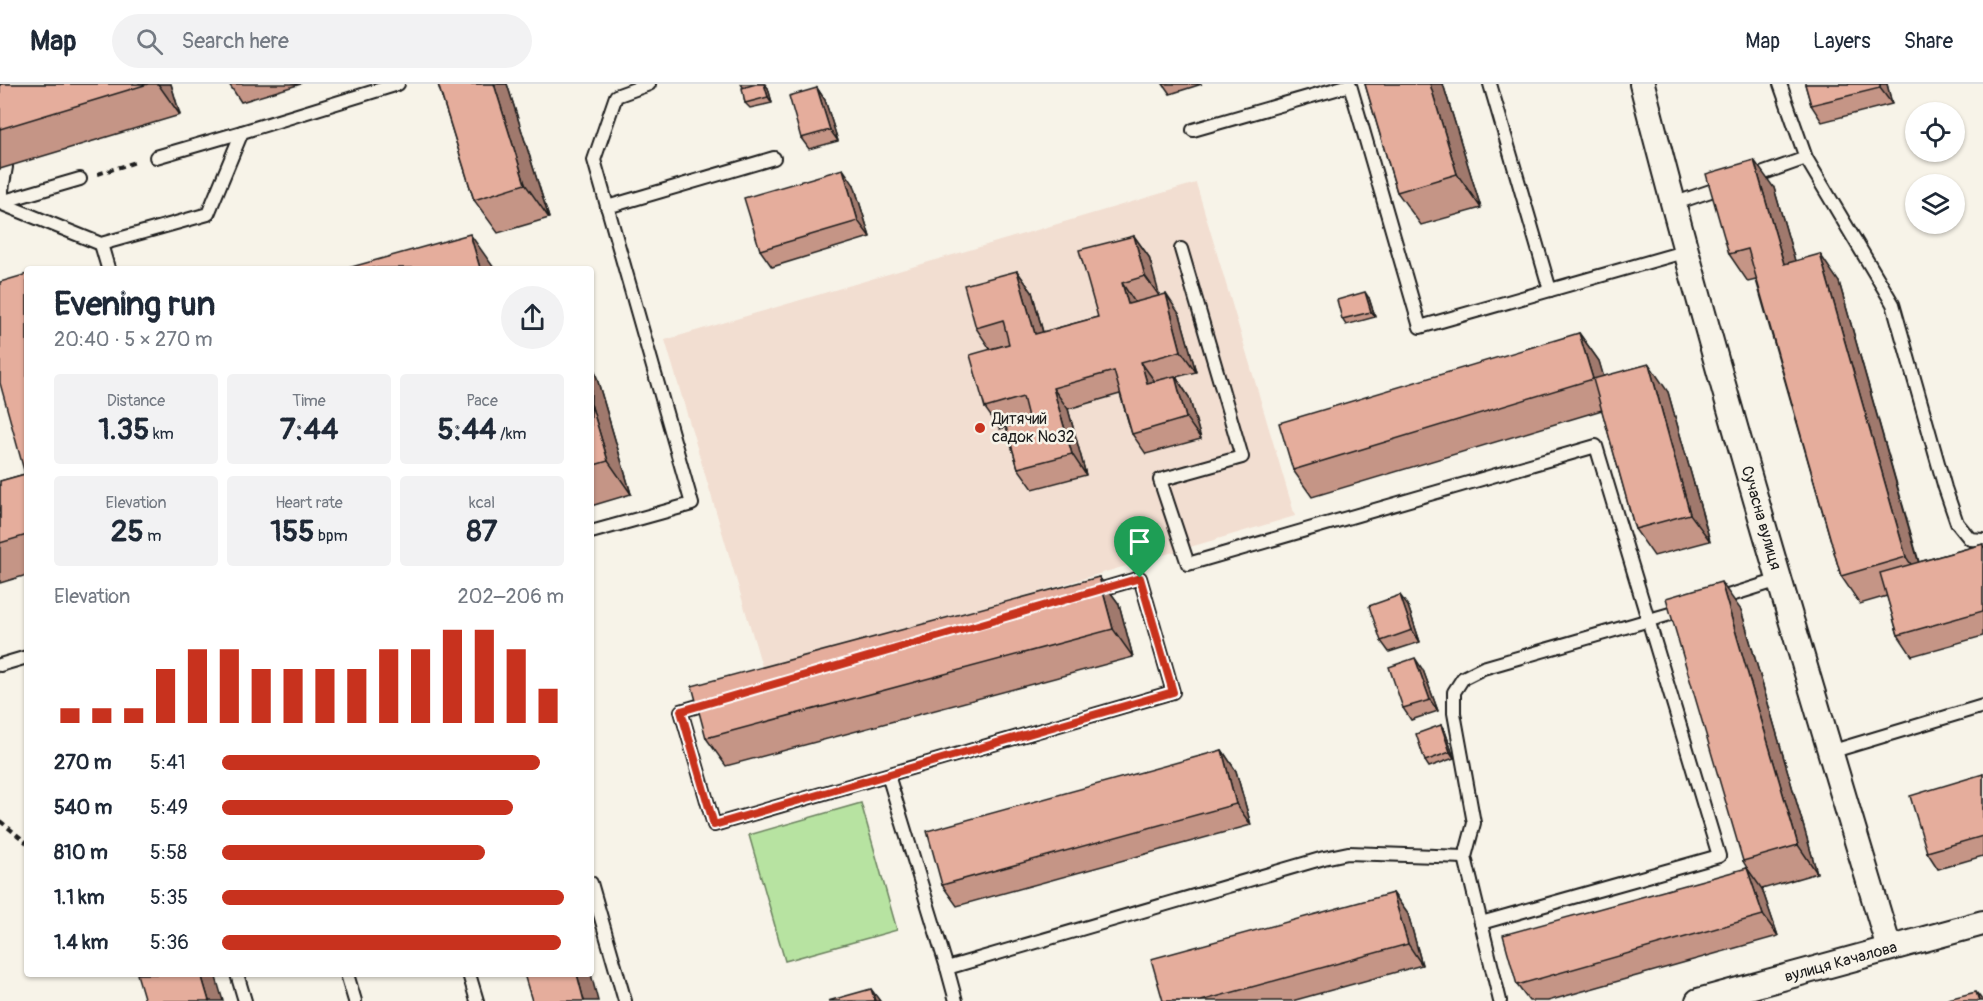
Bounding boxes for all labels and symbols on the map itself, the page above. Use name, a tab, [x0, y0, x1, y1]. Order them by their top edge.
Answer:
place label: Дитячий садок №32	[991, 409, 1075, 447]
marker: Дитячий садок №32	[973, 421, 987, 435]
street label: Сучасна вулиця	[1737, 464, 1786, 572]
pin	[1114, 516, 1165, 578]
street label: вулиця Качалова	[1782, 937, 1899, 987]

